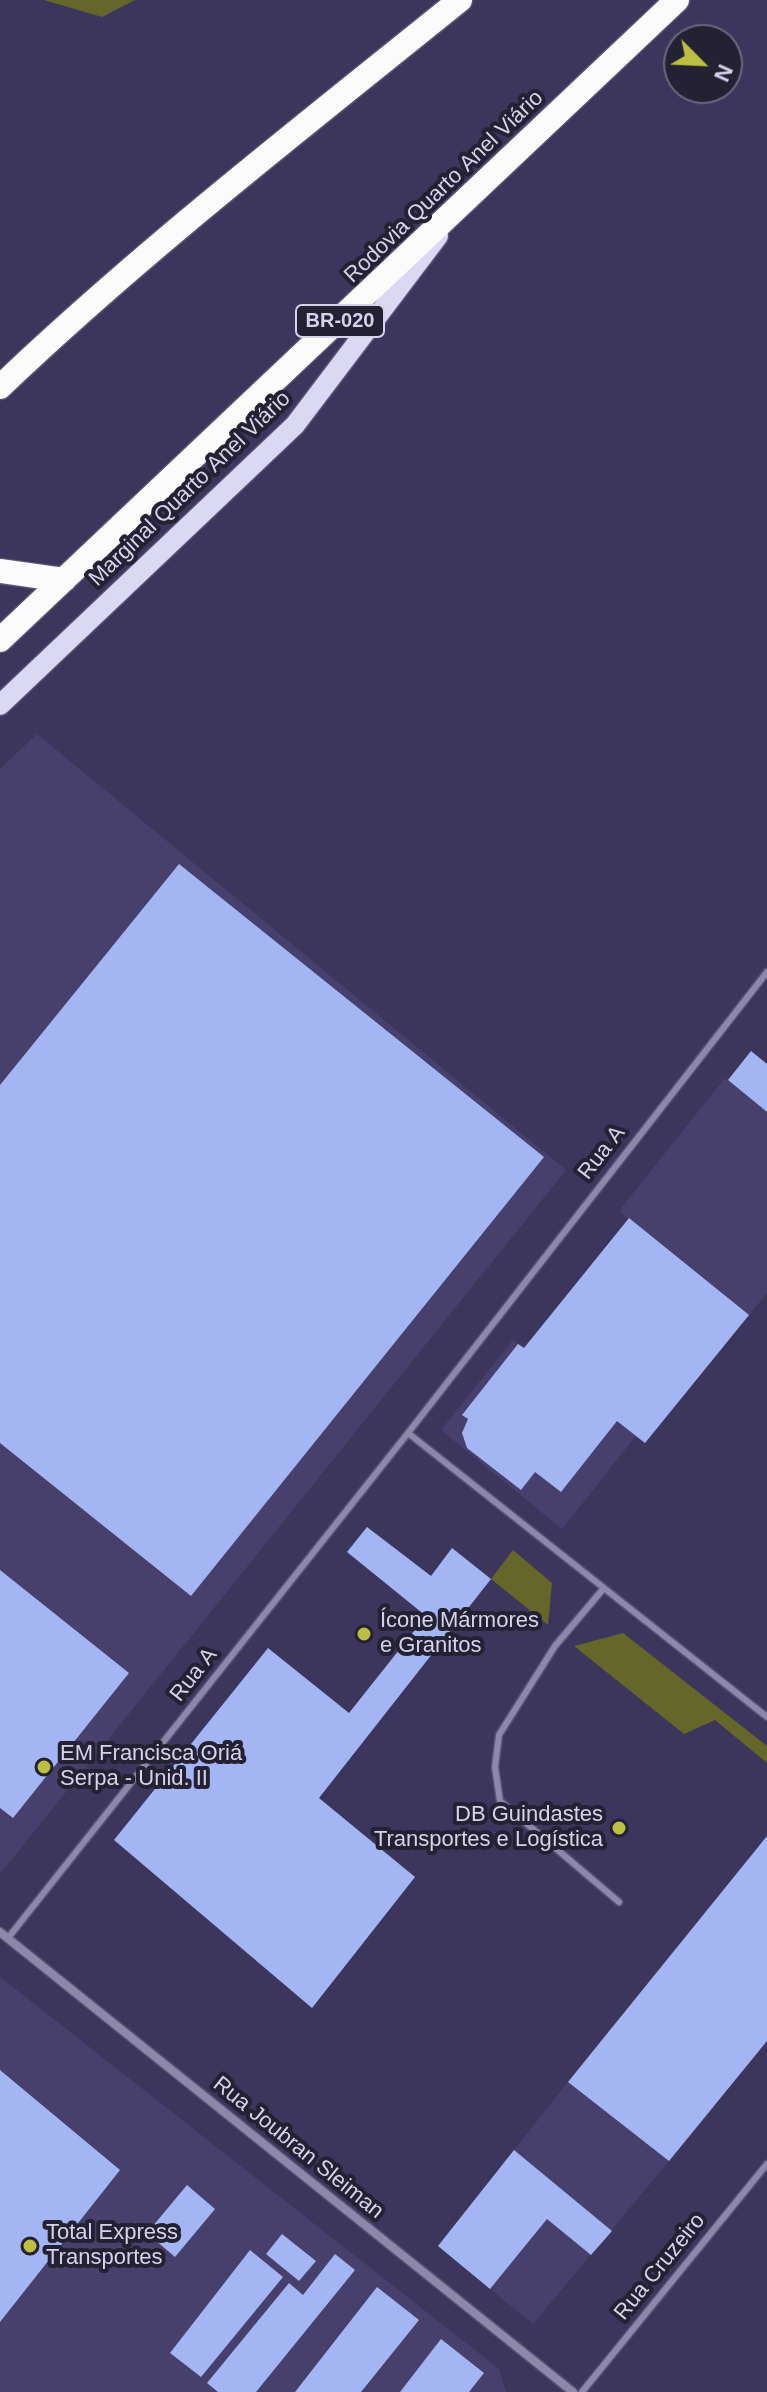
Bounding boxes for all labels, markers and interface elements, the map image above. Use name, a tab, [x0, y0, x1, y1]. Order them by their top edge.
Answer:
north arrow	[663, 24, 743, 104]
text: N	[709, 61, 738, 85]
street label: Rodovia Quarto Anel Viário	[339, 85, 549, 289]
road number: BR-020	[296, 305, 384, 337]
street label: Marginal Quarto Anel Viário	[84, 386, 296, 592]
street label: Rua A	[573, 1121, 631, 1185]
place label: Ícone Mármores e Granitos	[380, 1608, 539, 1660]
marker: Ícone Mármores e Granitos	[355, 1625, 373, 1643]
street label: Rua A	[165, 1643, 223, 1707]
place label: EM Francisca Oriá Serpa - Unid. II	[60, 1741, 242, 1792]
marker: EM Francisca Oriá Serpa - Unid. II	[35, 1758, 53, 1776]
place label: DB Guindastes Transportes e Logística	[374, 1802, 603, 1854]
marker: DB Guindastes Transportes e Logística	[610, 1819, 628, 1837]
street label: Rua Joubran Sleiman	[207, 2071, 389, 2225]
street label: Rua Cruzeiro	[609, 2208, 711, 2326]
place label: Total Express Transportes	[46, 2220, 178, 2272]
marker: Total Express Transportes	[21, 2237, 39, 2255]

